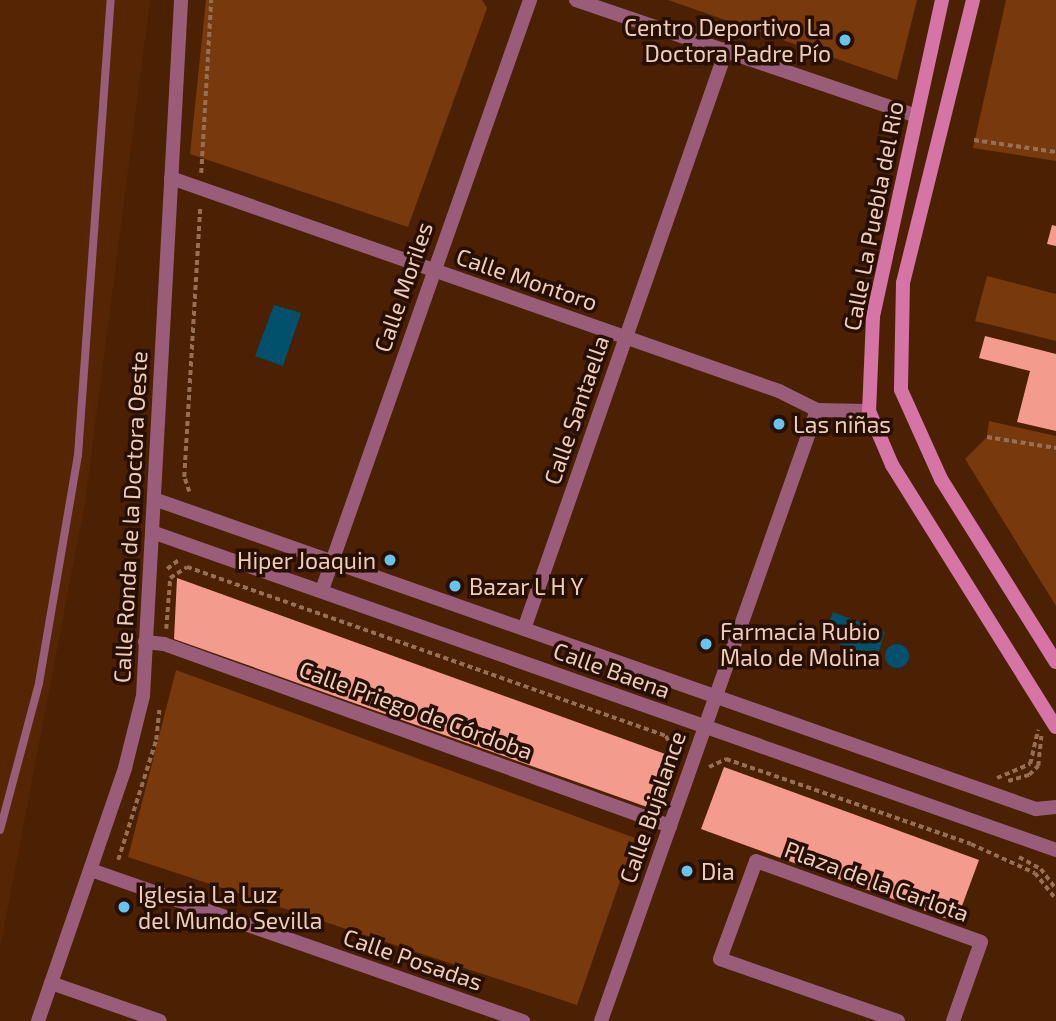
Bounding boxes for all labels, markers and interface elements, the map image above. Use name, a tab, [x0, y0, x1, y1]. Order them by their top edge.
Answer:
place label: Centro Deportivo La Doctora Padre Pío	[624, 13, 831, 67]
marker: Centro Deportivo La Doctora Padre Pío	[837, 32, 853, 48]
street label: Calle La Puebla del Rio	[837, 99, 909, 333]
street label: Calle Moriles	[368, 218, 438, 356]
street label: Calle Montoro	[453, 242, 601, 316]
street label: Calle Santaella	[538, 332, 614, 488]
street label: Calle Ronda de la Doctora Oeste	[108, 350, 152, 684]
place label: Las niñas	[793, 410, 891, 438]
marker: Las niñas	[771, 416, 787, 432]
place label: Hiper Joaquin	[236, 546, 376, 574]
marker: Hiper Joaquin	[382, 552, 398, 568]
place label: Bazar L H Y	[469, 572, 585, 600]
marker: Bazar L H Y	[447, 578, 463, 594]
place label: Farmacia Rubio Malo de Molina	[720, 617, 880, 671]
street label: Calle Baena	[550, 636, 674, 704]
marker: Farmacia Rubio Malo de Molina	[698, 636, 714, 652]
street label: Calle Priego de Córdoba	[295, 655, 537, 765]
street label: Calle Bujalance	[613, 727, 691, 887]
street label: Plaza de la Carlota	[781, 835, 973, 927]
place label: Dia	[701, 857, 735, 885]
marker: Dia	[679, 863, 695, 879]
place label: Iglesia La Luz del Mundo Sevilla	[138, 880, 323, 934]
marker: Iglesia La Luz del Mundo Sevilla	[116, 899, 132, 915]
street label: Calle Posadas	[340, 922, 486, 996]

